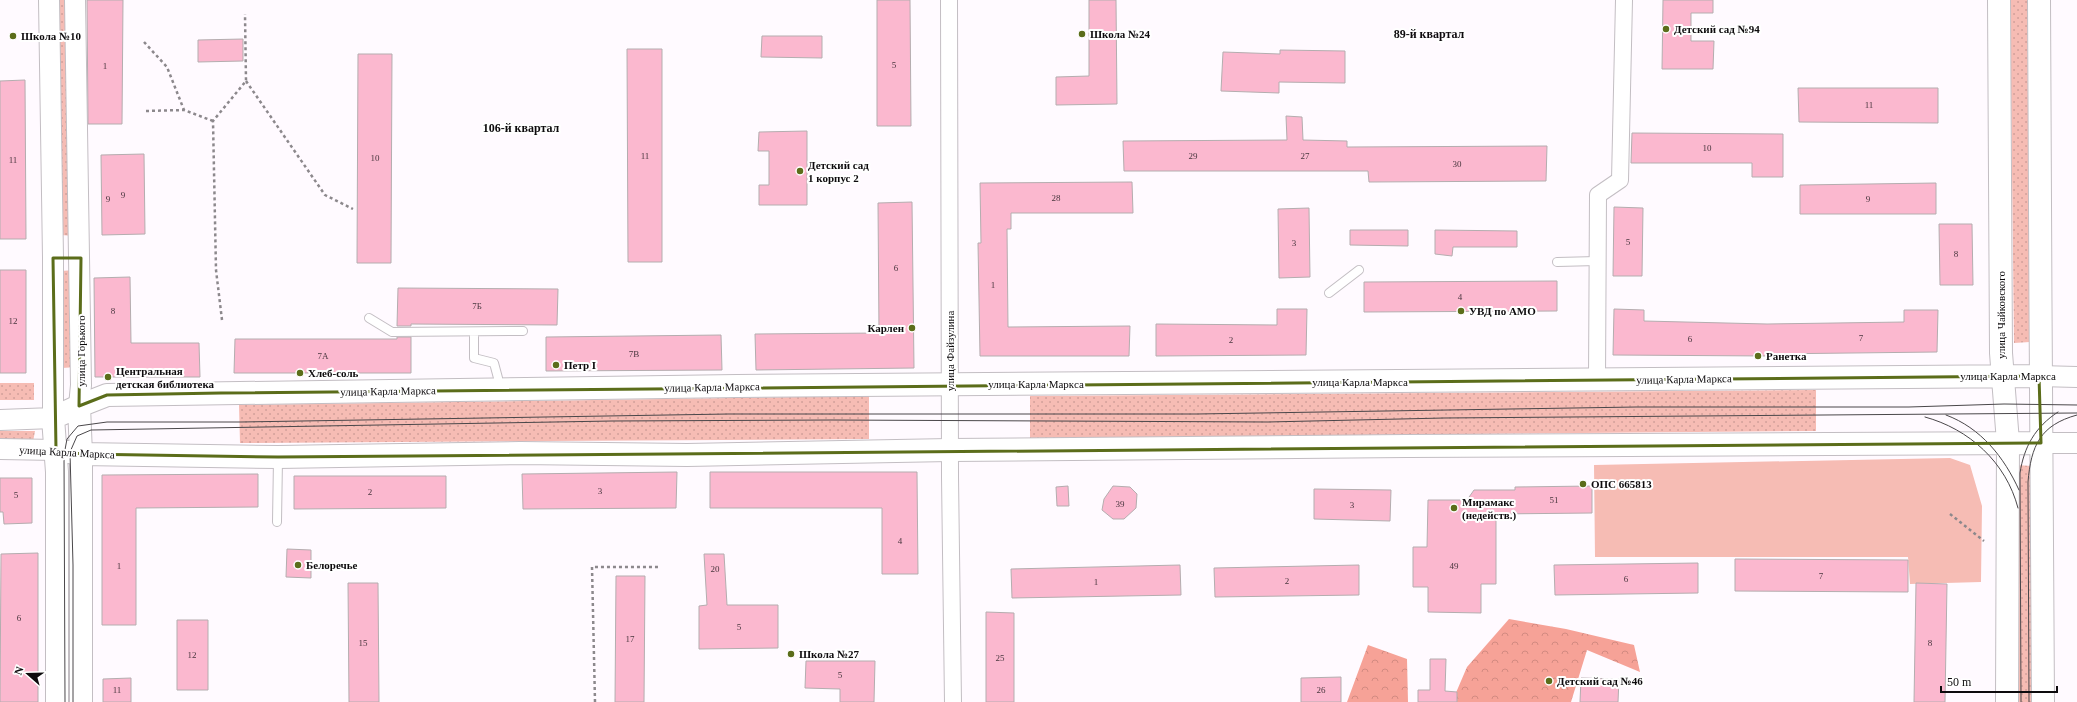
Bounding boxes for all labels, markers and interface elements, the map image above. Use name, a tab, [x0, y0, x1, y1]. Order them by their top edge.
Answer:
place label: Детский сад №94	[1674, 23, 1760, 35]
marker: Детский сад №94	[1661, 24, 1671, 34]
district label: 89-й квартал	[1394, 27, 1465, 41]
place label: Школа №24	[1090, 28, 1151, 40]
marker: Школа №24	[1077, 29, 1087, 39]
place label: Школа №10	[21, 30, 82, 42]
marker: Школа №10	[8, 31, 18, 41]
house number: 5	[892, 60, 897, 70]
house number: 1	[103, 61, 107, 71]
house number: 11	[1865, 100, 1873, 110]
district label: 106-й квартал	[483, 121, 560, 135]
house number: 10	[1703, 143, 1712, 153]
house number: 11	[641, 151, 649, 161]
house number: 29	[1189, 151, 1198, 161]
house number: 27	[1301, 151, 1310, 161]
house number: 10	[371, 153, 380, 163]
house number: 11	[9, 155, 17, 165]
place label: Детский сад 1 корпус 2	[808, 159, 869, 184]
house number: 30	[1453, 159, 1462, 169]
marker: Детский сад 1 корпус 2	[795, 166, 805, 176]
house number: 9	[121, 190, 126, 200]
house number: 28	[1052, 193, 1061, 203]
house number: 9	[106, 194, 111, 204]
house number: 9	[1866, 194, 1871, 204]
house number: 5	[1626, 237, 1631, 247]
house number: 3	[1292, 238, 1297, 248]
house number: 8	[1954, 249, 1959, 259]
house number: 6	[894, 263, 899, 273]
street label: улица Чайковского	[1995, 270, 2007, 359]
house number: 1	[991, 280, 995, 290]
house number: 4	[1458, 292, 1463, 302]
house number: 7Б	[472, 301, 482, 311]
place label: УВД по АМО	[1469, 305, 1536, 317]
house number: 8	[111, 306, 116, 316]
marker: УВД по АМО	[1456, 306, 1466, 316]
street label: улица Файзулина	[944, 311, 956, 391]
street label: улица Горького	[75, 315, 87, 387]
house number: 12	[9, 316, 18, 326]
place label: Карлен	[867, 322, 905, 334]
marker: Карлен	[907, 323, 917, 333]
house number: 7	[1859, 333, 1864, 343]
house number: 6	[1688, 334, 1693, 344]
house number: 2	[1229, 335, 1233, 345]
house number: 7В	[629, 349, 639, 359]
place label: Ранетка	[1766, 350, 1807, 362]
house number: 7А	[318, 351, 329, 361]
marker: Ранетка	[1753, 351, 1763, 361]
place label: Петр I	[564, 359, 596, 371]
marker: Петр I	[551, 360, 561, 370]
place label: Центральная детская библиотека	[116, 365, 215, 390]
place label: Хлеб-соль	[308, 367, 359, 379]
marker: Хлеб-соль	[295, 368, 305, 378]
street label: улица Карла Маркса	[1960, 370, 2056, 382]
marker: Центральная детская библиотека	[103, 372, 113, 382]
street label: улица Карла Маркса	[1636, 372, 1732, 386]
street label: улица Карла Маркса	[1312, 376, 1408, 388]
street label: улица Карла Маркса	[988, 378, 1084, 390]
street label: улица Карла Маркса	[664, 380, 760, 394]
street label: улица Карла Маркса	[340, 384, 436, 398]
street label: улица Карла Маркса	[19, 444, 115, 460]
place label: ОПС 665813	[1591, 478, 1652, 490]
marker: ОПС 665813	[1578, 479, 1588, 489]
house number: 3	[598, 486, 603, 496]
house number: 2	[368, 487, 372, 497]
house number: 5	[14, 490, 19, 500]
house number: 51	[1550, 495, 1559, 505]
place label: Мирамакс (недейств.)	[1462, 496, 1516, 522]
house number: 39	[1116, 499, 1125, 509]
house number: 3	[1350, 500, 1355, 510]
marker: Мирамакс (недейств.)	[1449, 503, 1459, 513]
house number: 4	[898, 536, 903, 546]
place label: Белоречье	[306, 559, 358, 571]
marker: Белоречье	[293, 560, 303, 570]
house number: 1	[117, 561, 121, 571]
house number: 49	[1450, 561, 1459, 571]
house number: 20	[711, 564, 720, 574]
house number: 7	[1819, 571, 1824, 581]
house number: 6	[1624, 574, 1629, 584]
house number: 2	[1285, 576, 1289, 586]
house number: 1	[1094, 577, 1098, 587]
house number: 6	[17, 613, 22, 623]
house number: 5	[737, 622, 742, 632]
house number: 17	[626, 634, 635, 644]
house number: 15	[359, 638, 368, 648]
house number: 8	[1928, 638, 1933, 648]
place label: Школа №27	[799, 648, 860, 660]
marker: Школа №27	[786, 649, 796, 659]
house number: 12	[188, 650, 197, 660]
house number: 25	[996, 653, 1005, 663]
north arrow	[8, 654, 48, 694]
text: N	[12, 665, 26, 676]
scale bar	[1941, 668, 2057, 694]
house number: 5	[838, 670, 843, 680]
place label: Детский сад №46	[1557, 675, 1643, 687]
text: 50 m	[1947, 675, 1972, 689]
marker: Детский сад №46	[1544, 676, 1554, 686]
house number: 11	[113, 685, 121, 695]
house number: 26	[1317, 685, 1326, 695]

